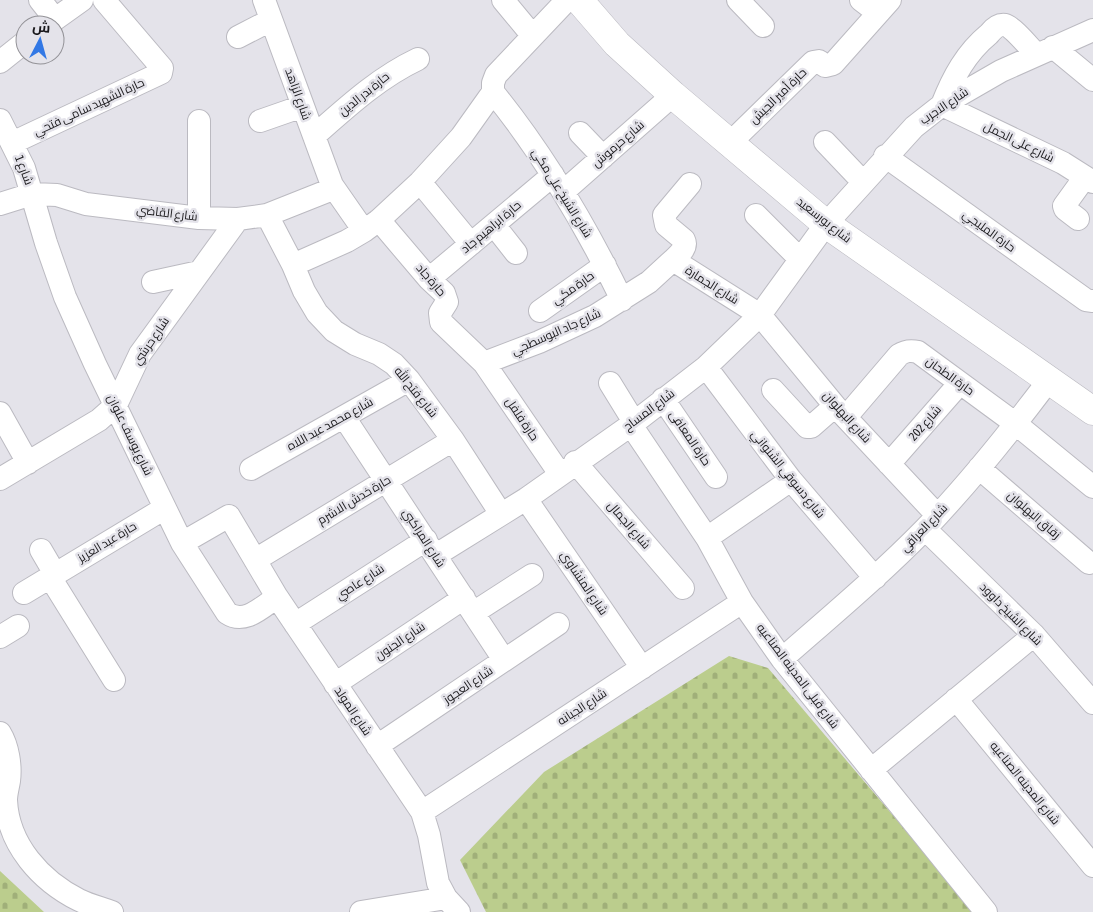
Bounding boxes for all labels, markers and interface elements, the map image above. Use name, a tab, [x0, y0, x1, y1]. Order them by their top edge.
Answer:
north arrow	[15, 15, 65, 65]
text: ش	[31, 18, 51, 37]
street label: حارة أمير الجيش	[746, 65, 809, 127]
street label: شارع الزاهد	[281, 66, 314, 122]
street label: حارة بدر الدين	[336, 69, 392, 119]
street label: حارة الشهيد سامى فتحي	[31, 75, 148, 142]
street label: شارع الاجرب	[917, 85, 972, 128]
street label: شارع حرموش	[589, 118, 648, 171]
street label: شارع على الجمل	[981, 119, 1057, 166]
street label: شارع الشيخ على مكي	[526, 146, 595, 242]
street label: شارع 1	[11, 153, 36, 187]
street label: شارع بورسعيد	[793, 194, 854, 247]
street label: حارة ابراهيم جاد	[458, 198, 524, 257]
street label: شارع القاضي	[135, 202, 199, 227]
street label: حارة المليجي	[958, 207, 1018, 257]
street label: حارة جاد	[413, 261, 449, 299]
street label: شارع الجمارة	[682, 263, 741, 308]
street label: حارة مكي	[549, 268, 598, 310]
street label: شارع جاد البوسطجي	[509, 306, 604, 361]
street label: شارع حرشي	[130, 314, 175, 369]
street label: حارة الطحان	[923, 354, 977, 398]
street label: شارع فتح الله	[391, 363, 441, 421]
street label: شارع المساح	[621, 386, 678, 435]
street label: شارع البهلوان	[819, 388, 874, 446]
street label: شارع يوسف علوان	[103, 392, 156, 478]
street label: شارع محمد عبد اللاه	[285, 395, 376, 454]
street label: حارة فلفل	[502, 395, 542, 443]
street label: شارع 202	[906, 403, 945, 444]
street label: حارة المعافى	[666, 408, 714, 468]
street label: شارع دسوقي الشنواني	[746, 427, 828, 523]
street label: حارة خدش الاشرم	[315, 473, 394, 528]
street label: زقاق البهلوان	[1005, 488, 1063, 542]
street label: شارع الجمال	[604, 498, 653, 552]
street label: شارع العراقي	[898, 501, 953, 557]
street label: شارع المراكبي	[397, 506, 448, 572]
street label: حارة عبد العزيز	[74, 519, 139, 566]
street label: شارع المنشاوي	[555, 548, 611, 619]
street label: شارع عاصي	[333, 561, 388, 605]
street label: شارع الشيخ داوود	[976, 580, 1045, 649]
street label: شارع الجنون	[372, 619, 428, 664]
street label: شارع قبلى المدينه الصناعيه	[753, 621, 842, 732]
street label: شارع العجوز	[440, 663, 496, 708]
street label: شارع المولد	[331, 684, 375, 739]
street label: شارع الجبانه	[555, 686, 610, 729]
street label: شارع المدينه الصناعيه	[986, 739, 1063, 828]

